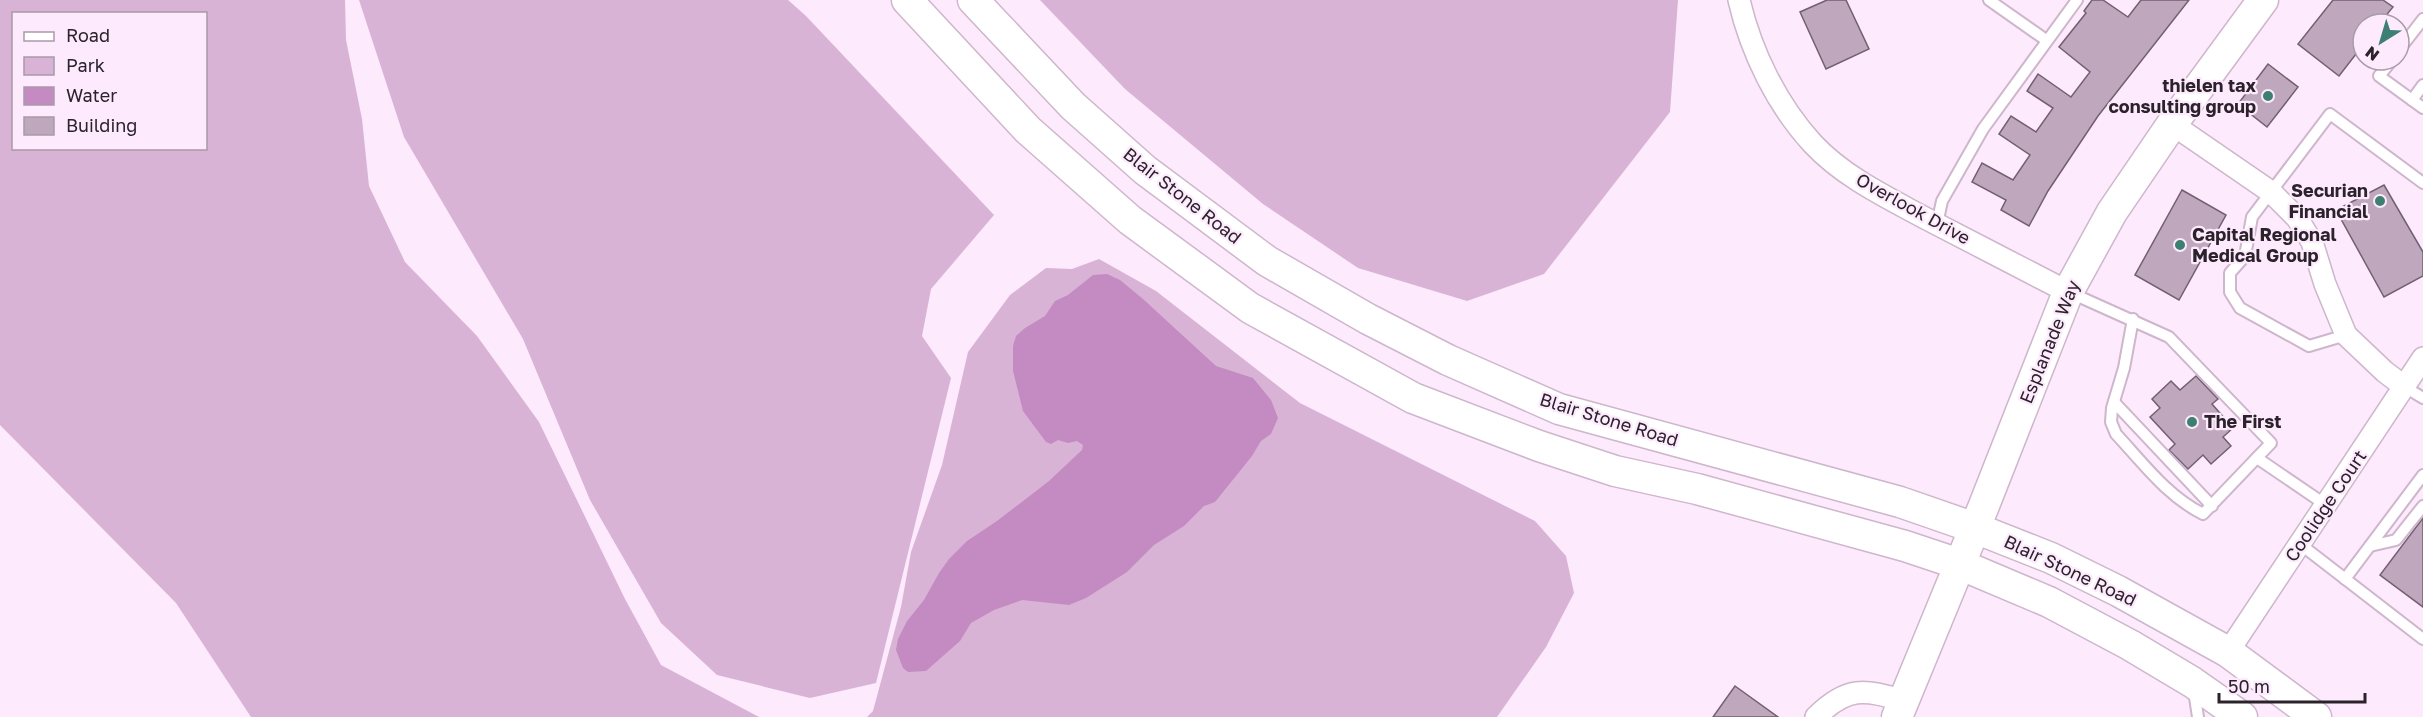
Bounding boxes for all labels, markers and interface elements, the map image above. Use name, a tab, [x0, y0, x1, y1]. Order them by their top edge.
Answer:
legend	[12, 12, 207, 150]
north arrow	[2351, 12, 2411, 72]
text: Road	[66, 24, 110, 46]
text: N	[2361, 42, 2383, 66]
text: Park	[66, 54, 105, 76]
place label: thielen tax consulting group	[2109, 74, 2257, 117]
text: Water	[66, 84, 117, 106]
marker: thielen tax consulting group	[2261, 89, 2275, 103]
text: Building	[66, 114, 137, 136]
street label: Blair Stone Road	[1119, 142, 1246, 248]
street label: Overlook Drive	[1853, 168, 1974, 249]
place label: Securian Financial	[2288, 179, 2368, 222]
marker: Securian Financial	[2373, 194, 2387, 208]
place label: Capital Regional Medical Group	[2192, 223, 2336, 266]
marker: Capital Regional Medical Group	[2173, 238, 2187, 252]
street label: Esplanade Way	[2014, 277, 2084, 407]
street label: Blair Stone Road	[1537, 388, 1681, 451]
place label: The First	[2204, 410, 2282, 432]
marker: The First	[2185, 415, 2199, 429]
street label: Coolidge Court	[2280, 445, 2371, 565]
street label: Blair Stone Road	[2001, 530, 2140, 610]
scale bar	[2219, 666, 2364, 704]
text: 50 m	[2228, 675, 2270, 697]

